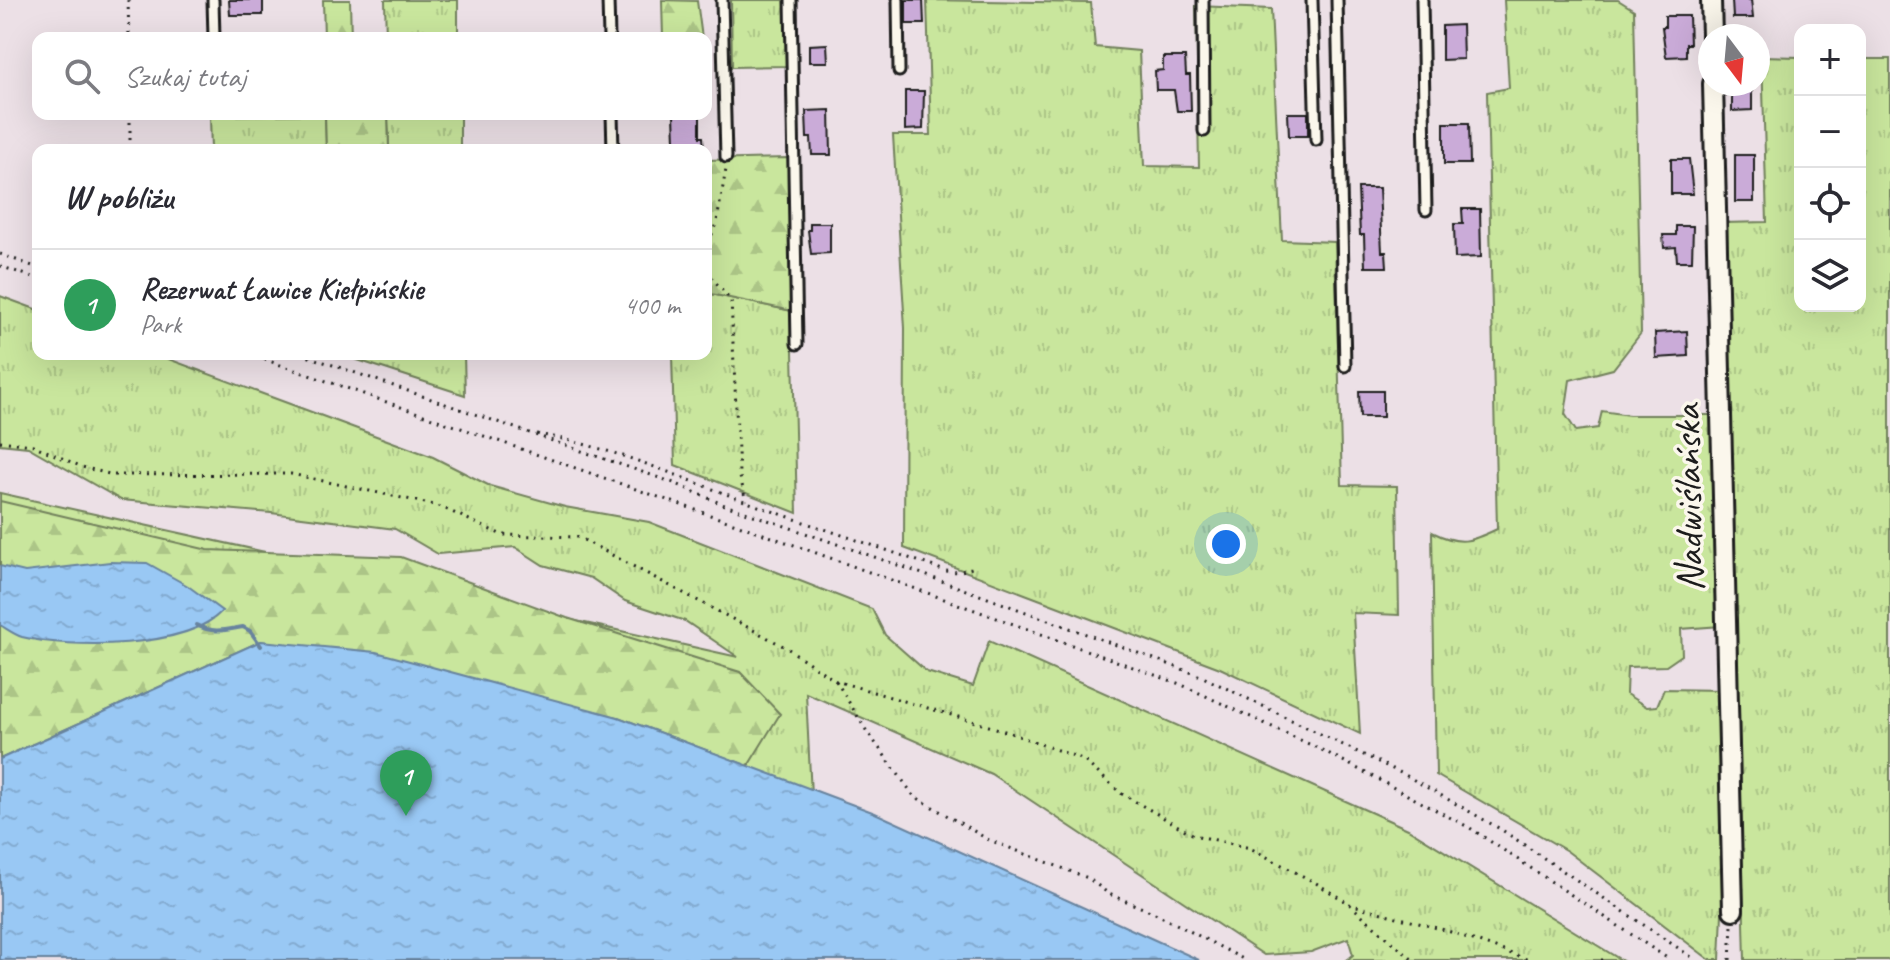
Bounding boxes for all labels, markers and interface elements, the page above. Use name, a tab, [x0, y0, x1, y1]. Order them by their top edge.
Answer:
north arrow	[1698, 24, 1770, 96]
map controls	[1794, 24, 1866, 312]
button: +	[1794, 24, 1866, 96]
search box	[32, 32, 712, 120]
icon: search	[60, 54, 104, 98]
text: Szukaj tutaj	[124, 57, 246, 95]
button: −	[1794, 96, 1866, 168]
button: locate	[1794, 168, 1866, 240]
text: W pobliżu	[64, 175, 173, 218]
button: layers	[1794, 240, 1866, 312]
text: Rezerwat Ławice Kiełpińskie	[140, 270, 423, 308]
text: 1	[84, 289, 96, 322]
text: 400 m	[624, 289, 680, 322]
text: Park	[140, 308, 181, 341]
street label: Nadwiślańska	[1661, 402, 1715, 592]
your location	[1206, 524, 1246, 564]
pin: 1	[380, 750, 432, 816]

